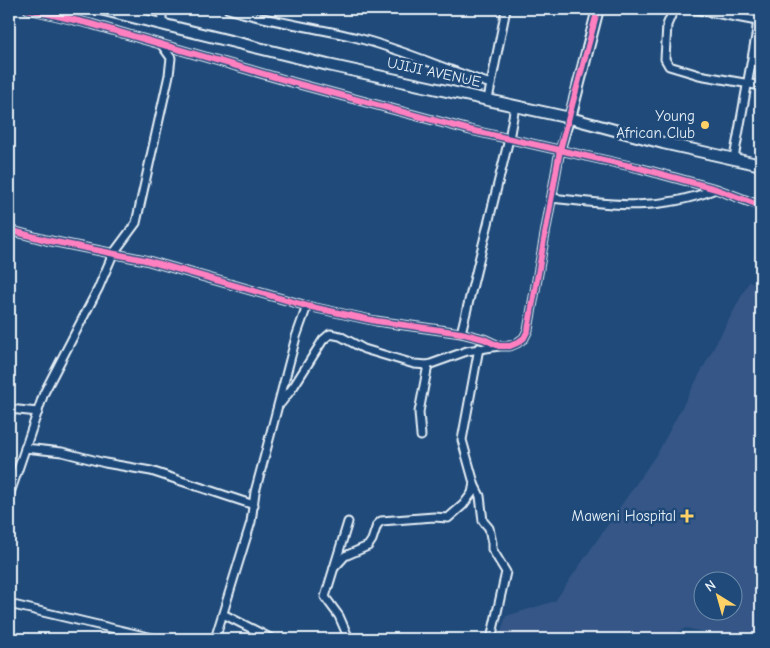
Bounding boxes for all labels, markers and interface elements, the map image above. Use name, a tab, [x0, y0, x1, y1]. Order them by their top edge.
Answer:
street label: UJIJI AVENUE	[386, 53, 482, 91]
place label: Young African Club	[616, 107, 695, 142]
marker: Young African Club	[699, 119, 711, 131]
place label: Maweni Hospital	[572, 507, 676, 525]
marker: Maweni Hospital	[680, 509, 694, 523]
north arrow	[692, 570, 742, 620]
text: N	[702, 576, 719, 596]

